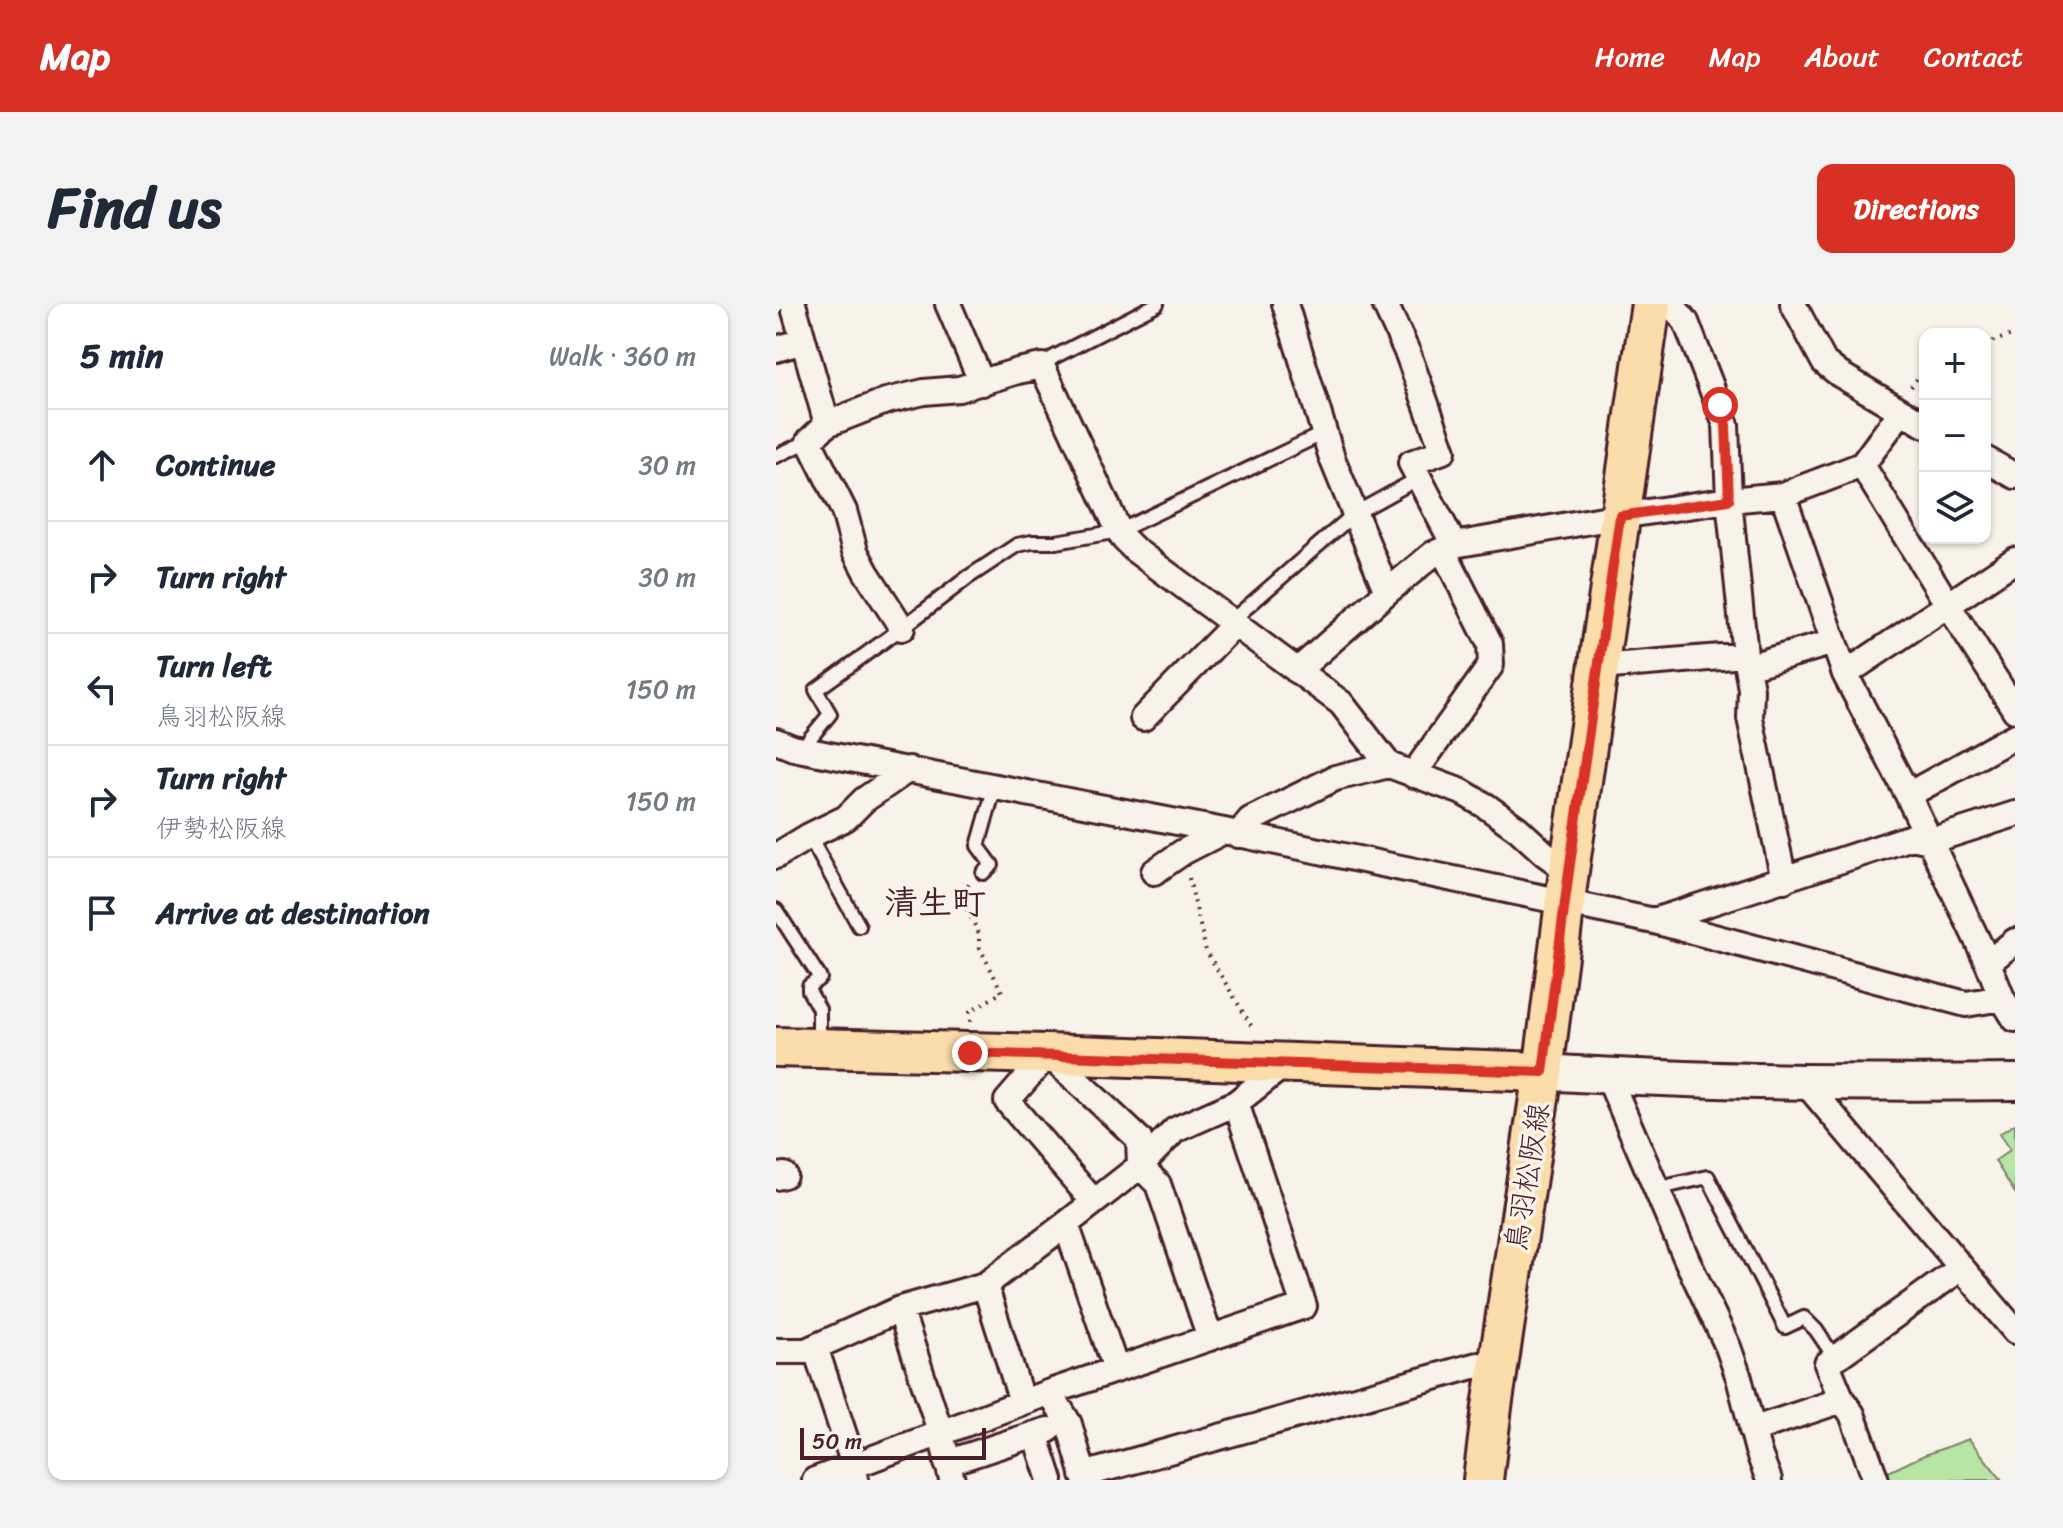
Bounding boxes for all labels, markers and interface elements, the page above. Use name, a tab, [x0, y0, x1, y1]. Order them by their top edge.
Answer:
text: Map	[40, 23, 110, 90]
text: Home	[1595, 32, 1665, 81]
text: Map	[1709, 32, 1760, 81]
text: About	[1804, 32, 1880, 81]
text: Contact	[1924, 32, 2023, 81]
text: Find us	[48, 159, 221, 258]
button: Directions	[1817, 164, 2015, 253]
text: 5 min	[80, 326, 163, 386]
map controls	[1919, 328, 1991, 544]
button: +	[1919, 328, 1991, 400]
text: Walk · 360 m	[549, 333, 696, 379]
route start	[1702, 387, 1738, 423]
button: −	[1919, 400, 1991, 472]
text: Continue	[156, 438, 275, 492]
text: 30 m	[639, 442, 696, 488]
icon: ahead	[80, 443, 124, 487]
button: layers	[1919, 472, 1991, 544]
text: Turn right	[156, 550, 286, 604]
text: 30 m	[639, 554, 696, 600]
icon: right	[80, 555, 124, 599]
text: Turn left	[156, 639, 272, 693]
text: 150 m	[626, 666, 696, 712]
icon: left	[80, 667, 124, 711]
text: 鳥羽松阪線	[156, 693, 286, 739]
text: Turn right	[156, 751, 286, 805]
text: 150 m	[626, 778, 696, 824]
icon: right	[80, 779, 124, 823]
text: 伊勢松阪線	[156, 805, 286, 851]
district label: 清生町	[884, 873, 986, 933]
text: Arrive at destination	[156, 886, 430, 940]
icon: arrive	[80, 891, 124, 935]
route end	[952, 1035, 988, 1071]
street label: 鳥羽松阪線	[1489, 1099, 1565, 1255]
text: 50 m	[812, 1422, 862, 1461]
scale bar	[800, 1424, 986, 1460]

